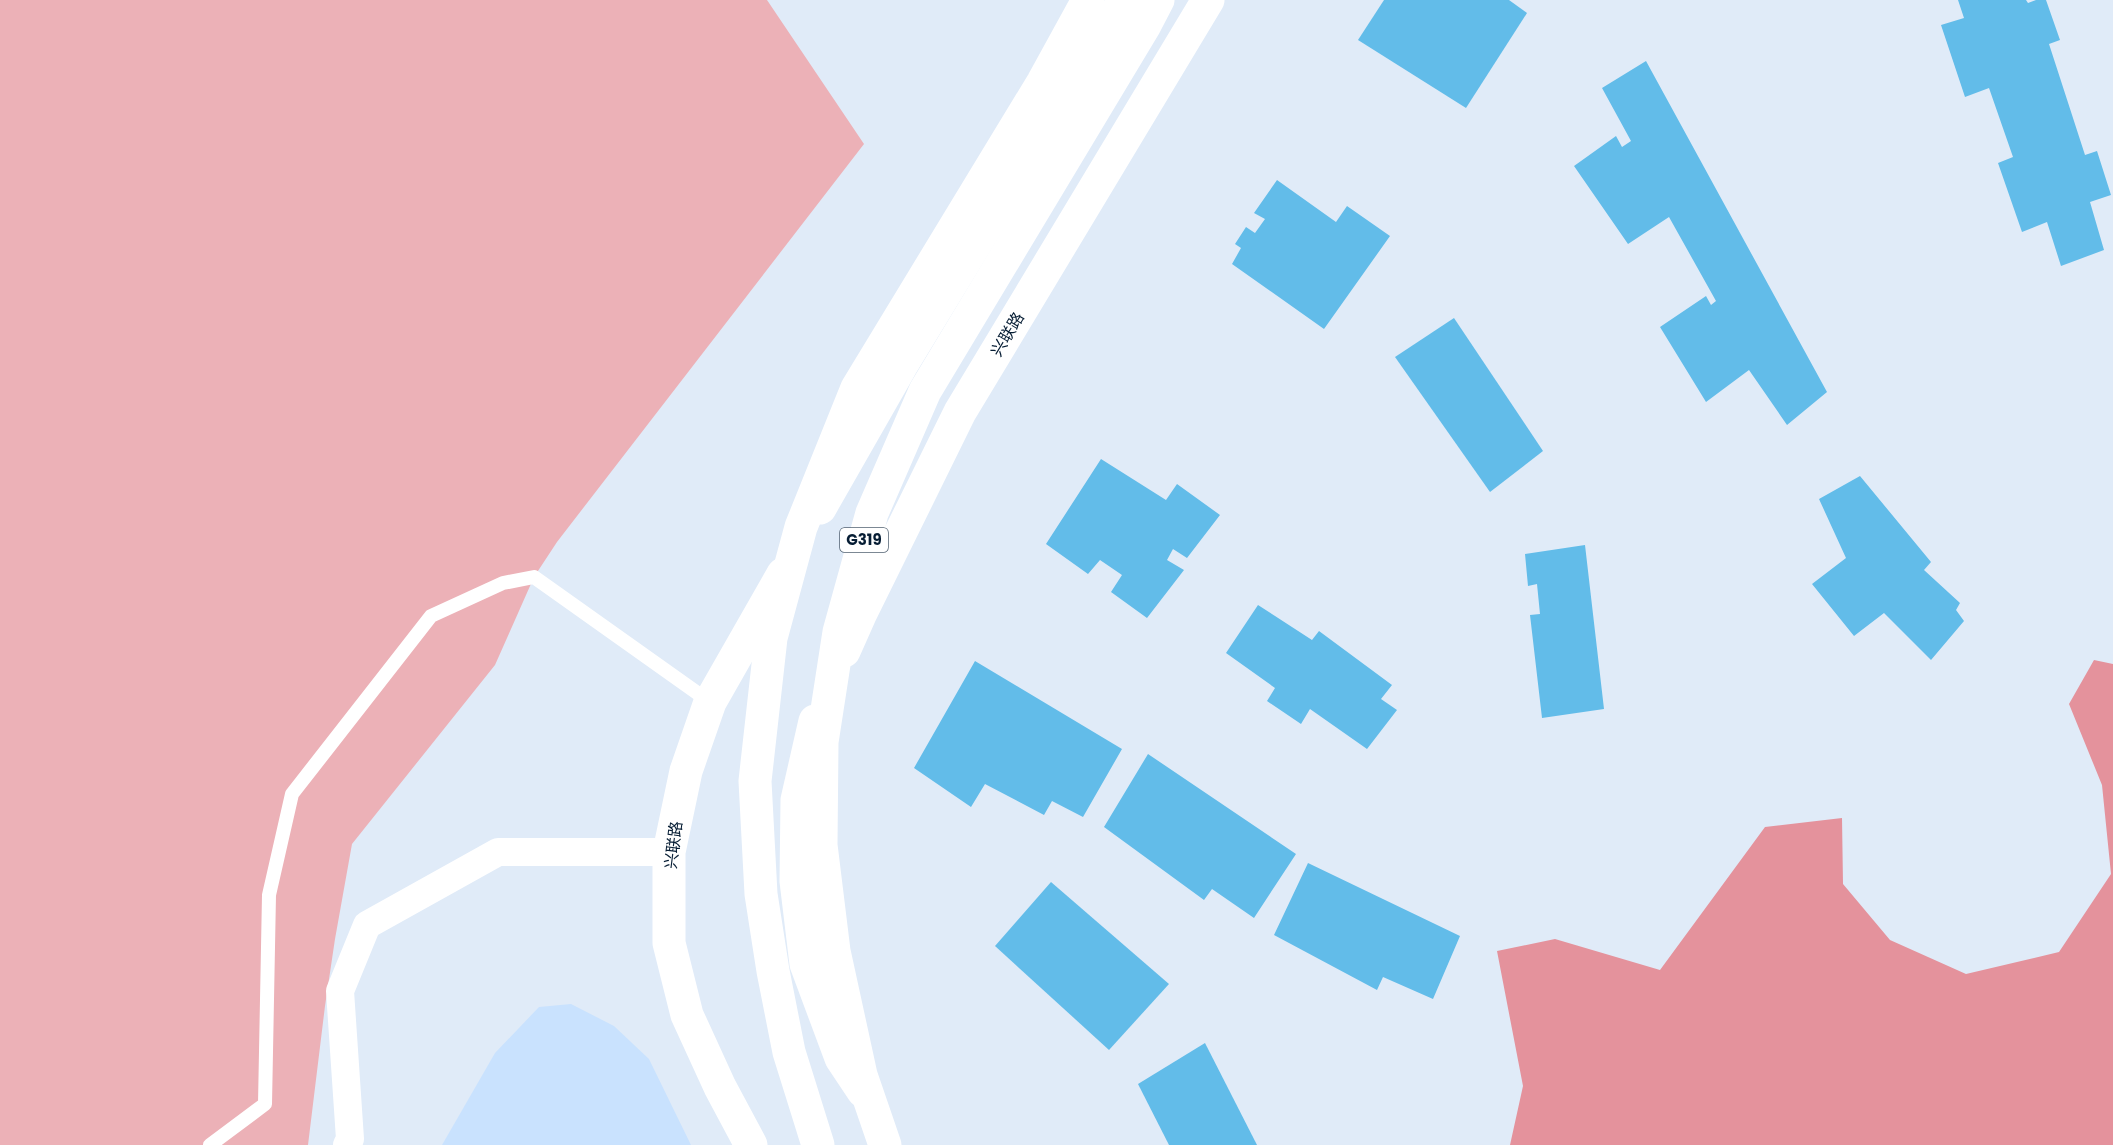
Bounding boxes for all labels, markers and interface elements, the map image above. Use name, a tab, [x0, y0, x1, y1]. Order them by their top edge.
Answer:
street label: 兴联路	[985, 308, 1030, 361]
road number: G319	[840, 528, 888, 552]
street label: 兴联路	[659, 820, 688, 870]

